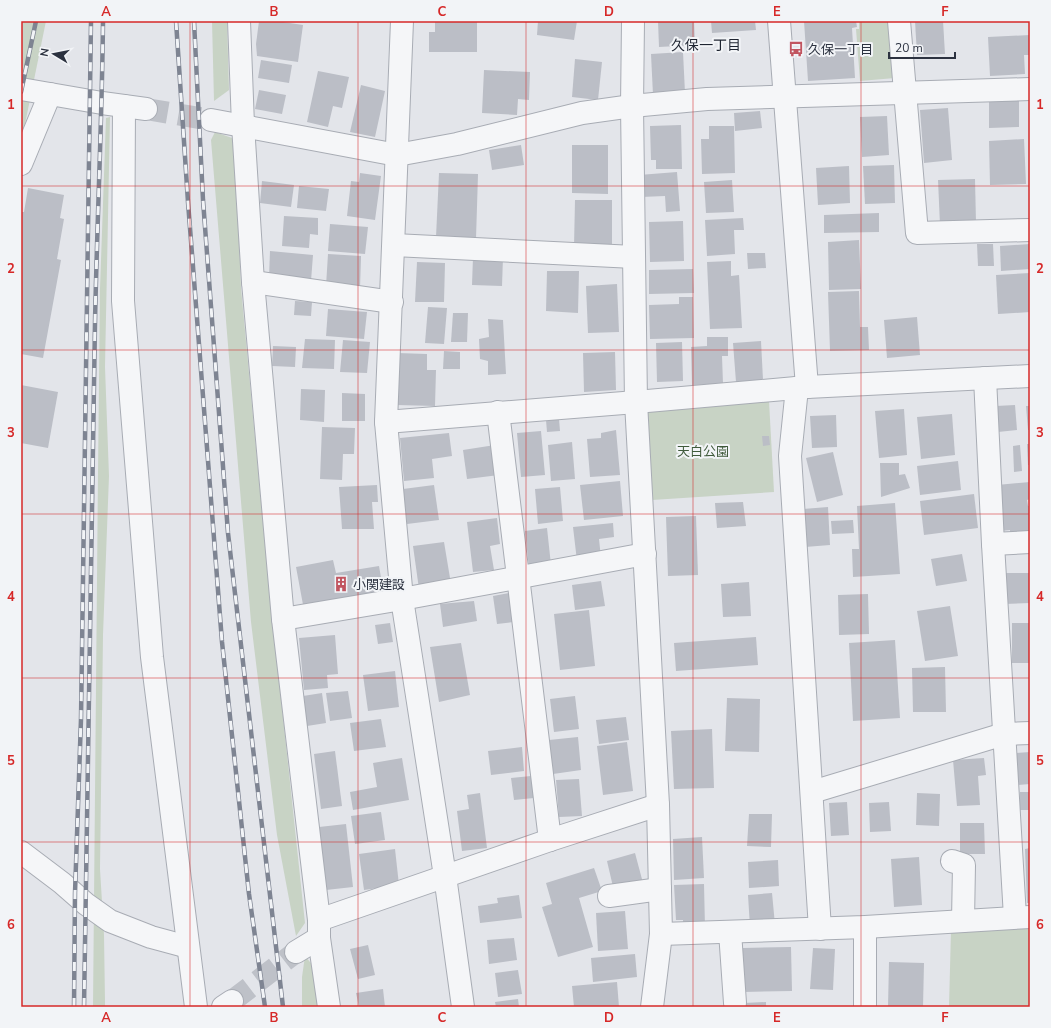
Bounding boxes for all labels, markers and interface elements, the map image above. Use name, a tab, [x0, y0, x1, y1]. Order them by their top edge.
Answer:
text: A	[101, 3, 111, 21]
text: B	[270, 3, 279, 21]
text: C	[438, 3, 447, 21]
text: D	[604, 3, 614, 21]
text: E	[773, 3, 781, 21]
text: F	[941, 3, 949, 21]
north arrow	[34, 34, 74, 74]
scale bar	[889, 34, 955, 60]
district label: 久保一丁目	[671, 36, 741, 55]
bus stop icon: 久保一丁目	[787, 40, 805, 58]
text: 20 m	[895, 40, 923, 56]
place label: 久保一丁目	[808, 41, 873, 59]
text: N	[37, 47, 53, 58]
text: 1	[7, 96, 15, 114]
text: 1	[1036, 96, 1044, 114]
text: 2	[7, 260, 15, 278]
text: 2	[1036, 260, 1044, 278]
text: 3	[7, 424, 15, 442]
text: 3	[1036, 424, 1044, 442]
park label: 天白公園	[677, 443, 729, 461]
building icon: 小関建設	[332, 575, 350, 593]
place label: 小関建設	[353, 576, 405, 594]
text: 4	[7, 588, 15, 606]
text: 4	[1036, 588, 1044, 606]
text: 5	[7, 752, 15, 770]
text: 5	[1036, 752, 1044, 770]
text: 6	[7, 916, 15, 934]
text: 6	[1036, 916, 1044, 934]
text: A	[101, 1009, 111, 1027]
text: B	[270, 1009, 279, 1027]
text: C	[438, 1009, 447, 1027]
text: D	[604, 1009, 614, 1027]
text: E	[773, 1009, 781, 1027]
text: F	[941, 1009, 949, 1027]

